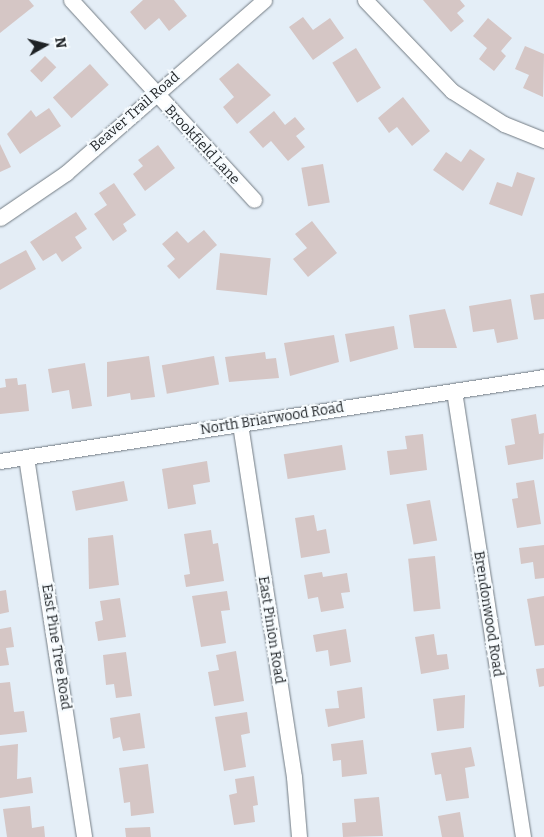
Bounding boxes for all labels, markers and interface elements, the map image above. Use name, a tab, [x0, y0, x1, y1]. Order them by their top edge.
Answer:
north arrow	[20, 20, 70, 70]
text: N	[51, 36, 70, 49]
street label: Beaver Trail Road	[87, 69, 183, 155]
street label: Brookfield Lane	[161, 102, 243, 188]
street label: North Briarwood Road	[199, 399, 345, 439]
street label: Brendonwood Road	[470, 550, 506, 678]
street label: East Pinion Road	[254, 575, 288, 685]
street label: East Pine Tree Road	[38, 583, 74, 711]

